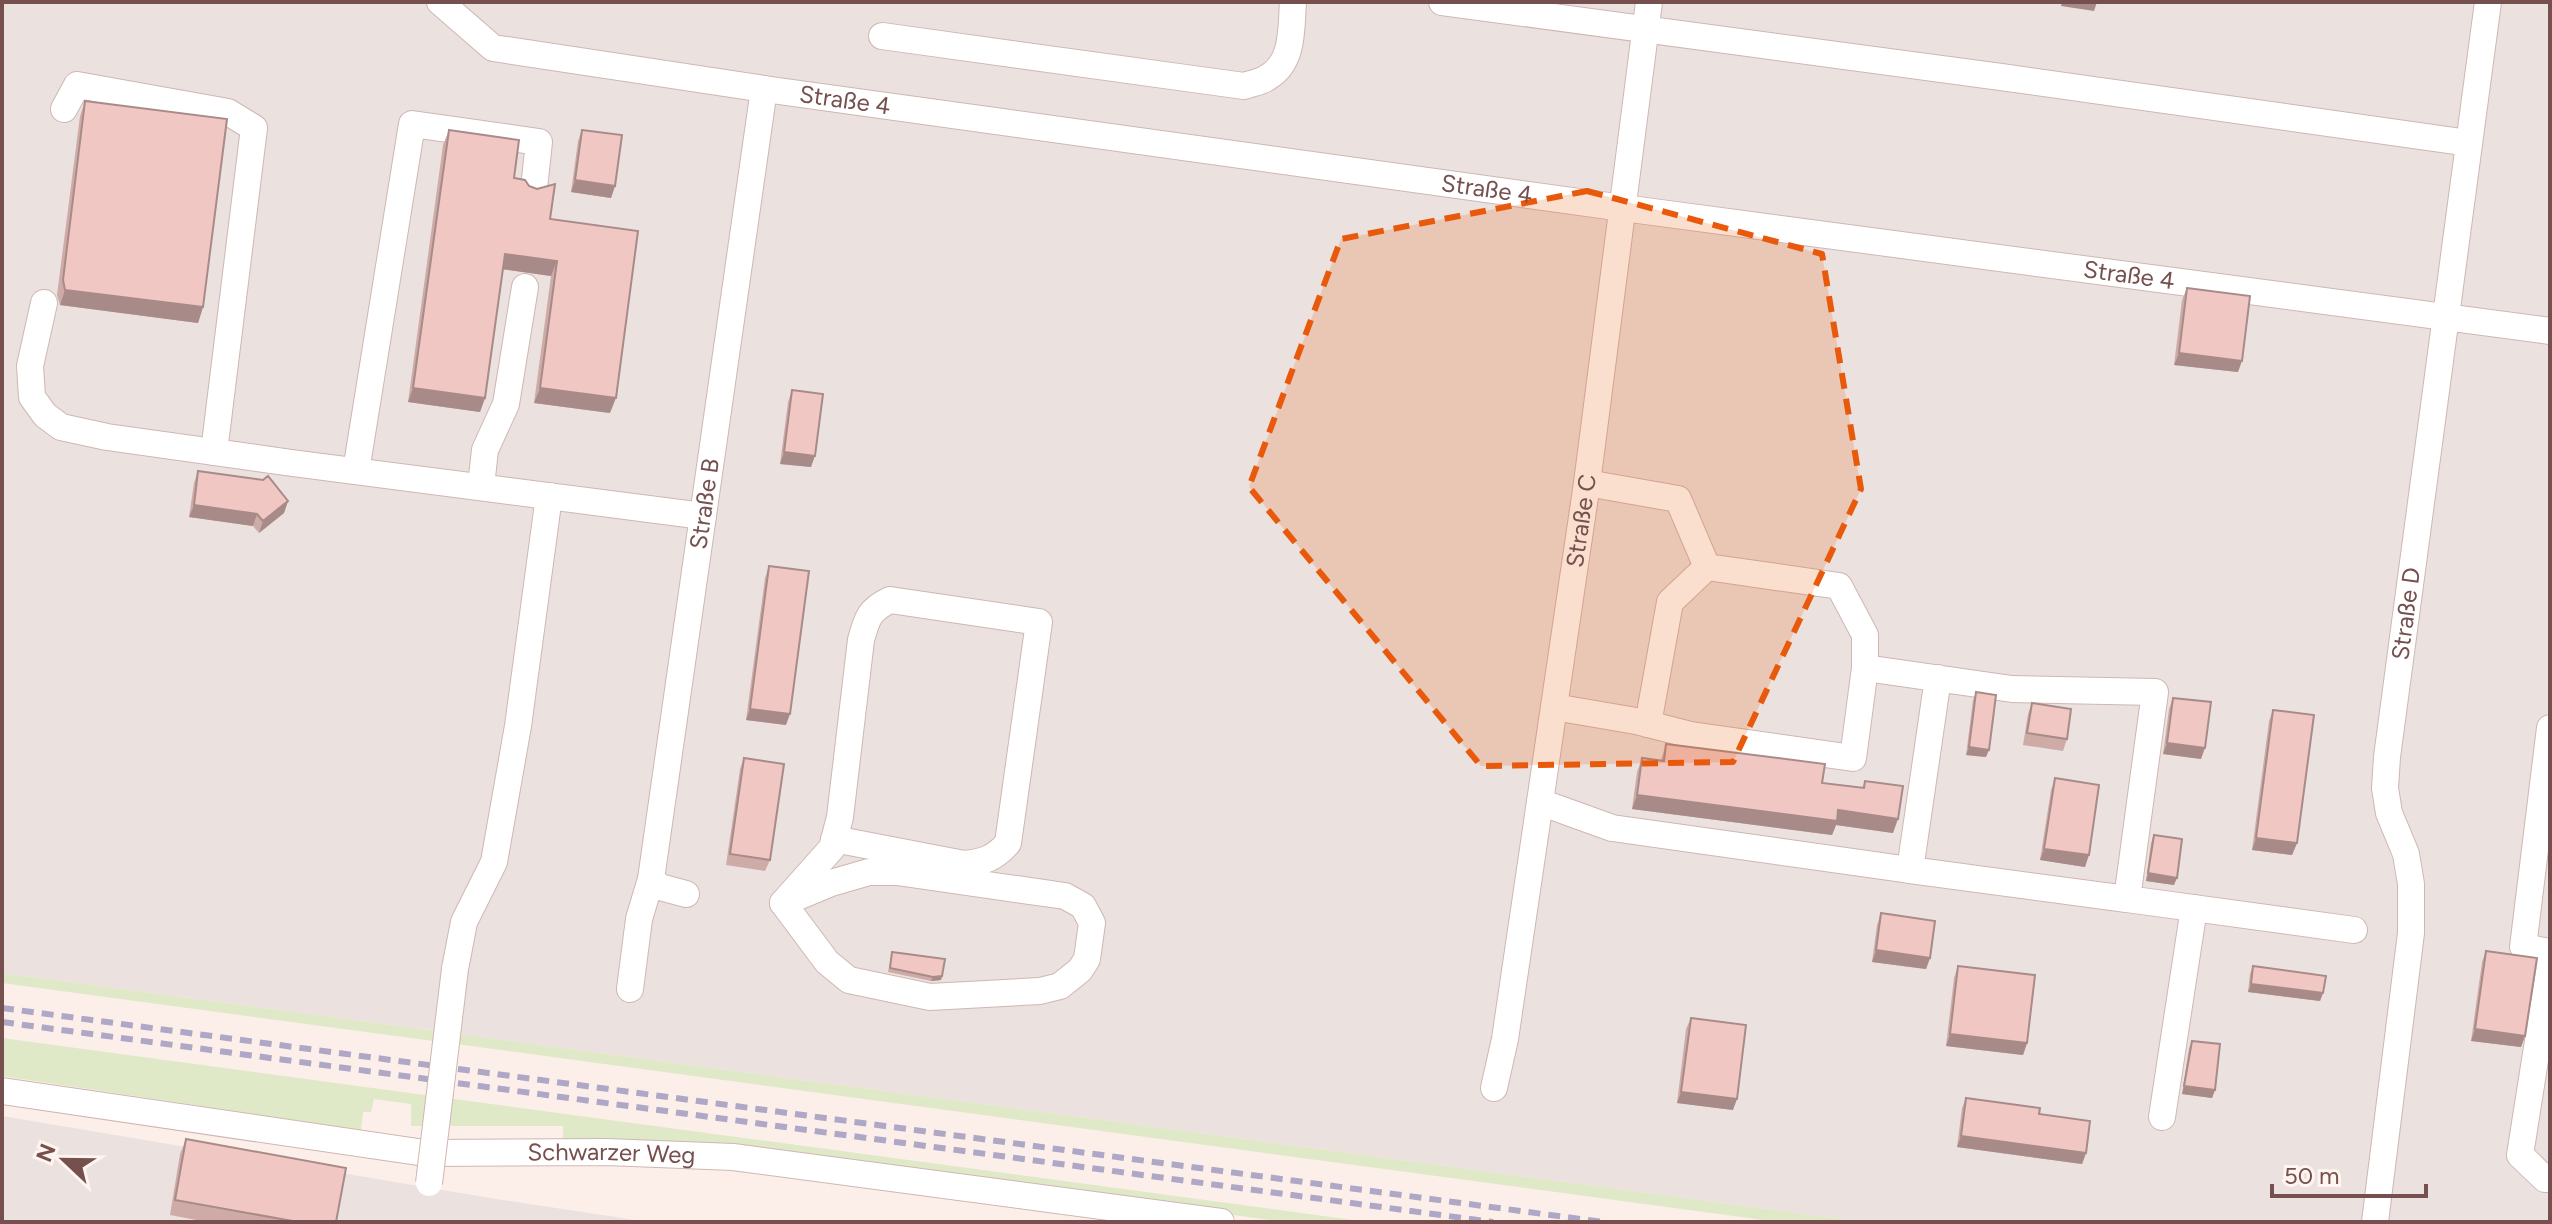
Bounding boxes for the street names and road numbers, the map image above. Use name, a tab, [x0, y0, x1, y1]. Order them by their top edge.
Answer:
street label: Straße 4	[798, 79, 893, 120]
street label: Straße 4	[1439, 168, 1534, 209]
street label: Straße 4	[2082, 254, 2177, 295]
street label: Straße B	[683, 456, 725, 551]
street label: Straße C	[1560, 472, 1602, 569]
street label: Straße D	[2385, 565, 2426, 662]
street label: Schwarzer Weg	[527, 1137, 696, 1169]

